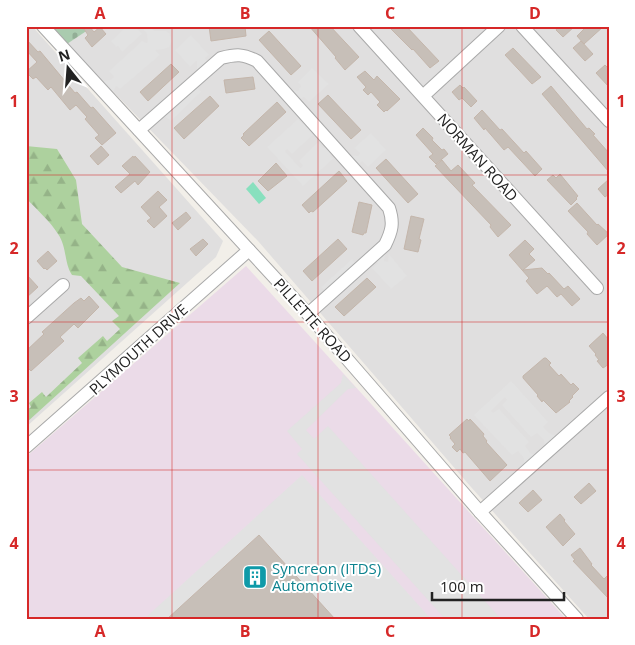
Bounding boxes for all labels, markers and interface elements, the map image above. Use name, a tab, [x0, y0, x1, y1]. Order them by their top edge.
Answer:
text: A	[94, 2, 106, 24]
text: B	[240, 2, 250, 24]
text: C	[385, 2, 395, 24]
text: D	[529, 2, 541, 24]
north arrow	[42, 42, 92, 92]
text: N	[56, 44, 72, 66]
text: 1	[9, 90, 19, 112]
text: 1	[616, 90, 626, 112]
street label: NORMAN ROAD	[433, 109, 523, 205]
text: 2	[9, 237, 19, 259]
text: 2	[616, 237, 626, 259]
street label: PILLETTE ROAD	[270, 273, 356, 367]
street label: PLYMOUTH DRIVE	[84, 299, 192, 399]
text: 3	[9, 385, 19, 407]
text: 3	[616, 385, 626, 407]
text: 4	[9, 532, 19, 554]
text: 4	[616, 532, 626, 554]
place label: Syncreon (ITDS) Automotive	[272, 558, 381, 595]
building icon: Syncreon (ITDS) Automotive	[242, 564, 268, 590]
scale bar	[432, 570, 565, 602]
text: 100 m	[440, 576, 484, 596]
text: A	[94, 620, 106, 642]
text: B	[240, 620, 250, 642]
text: C	[385, 620, 395, 642]
text: D	[529, 620, 541, 642]

